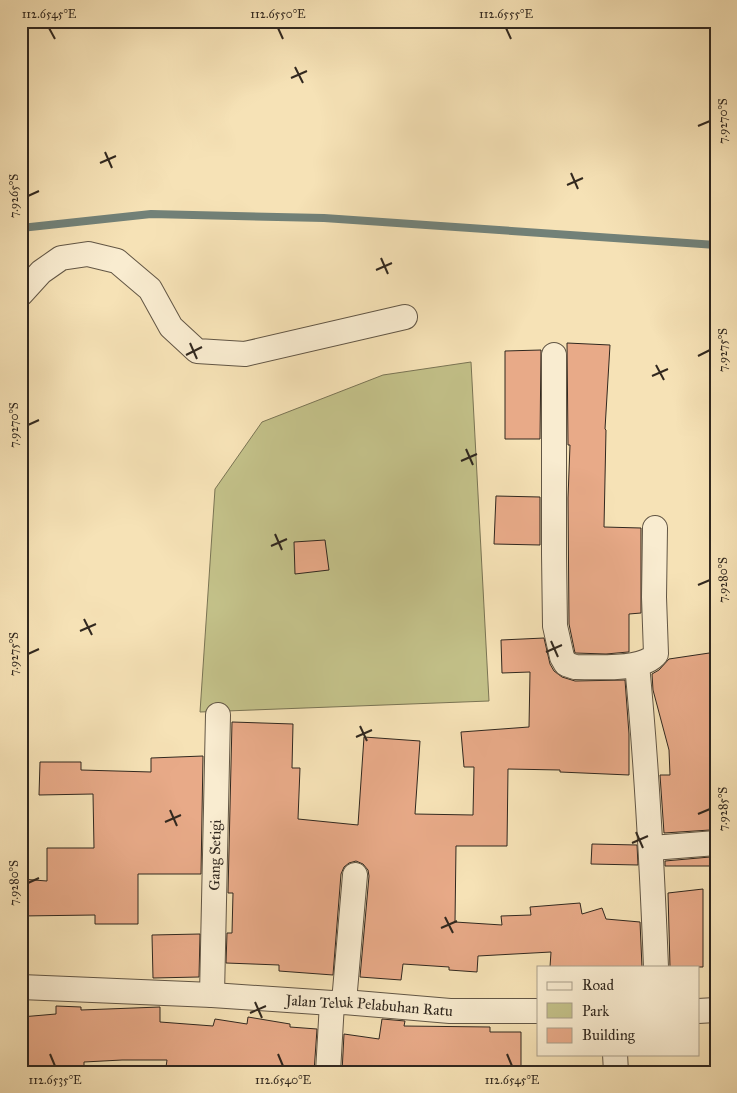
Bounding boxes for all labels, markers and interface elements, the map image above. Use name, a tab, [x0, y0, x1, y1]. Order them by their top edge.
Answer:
text: 112.6545°E	[22, 7, 77, 21]
text: 112.6550°E	[250, 7, 306, 21]
text: 112.6555°E	[479, 7, 533, 21]
text: 7.9270°S	[716, 98, 730, 144]
text: 7.9265°S	[7, 174, 21, 218]
text: 7.9275°S	[716, 328, 730, 372]
text: 7.9270°S	[7, 402, 21, 448]
text: 7.9280°S	[716, 557, 730, 603]
text: 7.9275°S	[7, 632, 21, 676]
text: 7.9285°S	[716, 787, 730, 831]
street label: Gang Setigi	[205, 819, 225, 891]
text: 7.9280°S	[7, 860, 21, 906]
legend	[537, 966, 700, 1056]
text: Road	[582, 976, 614, 994]
street label: Jalan Teluk Pelabuhan Ratu	[283, 991, 454, 1020]
text: Park	[582, 1002, 609, 1020]
text: Building	[582, 1026, 636, 1044]
text: 112.6535°E	[28, 1073, 82, 1087]
text: 112.6540°E	[255, 1073, 311, 1087]
text: 112.6545°E	[485, 1073, 540, 1087]

